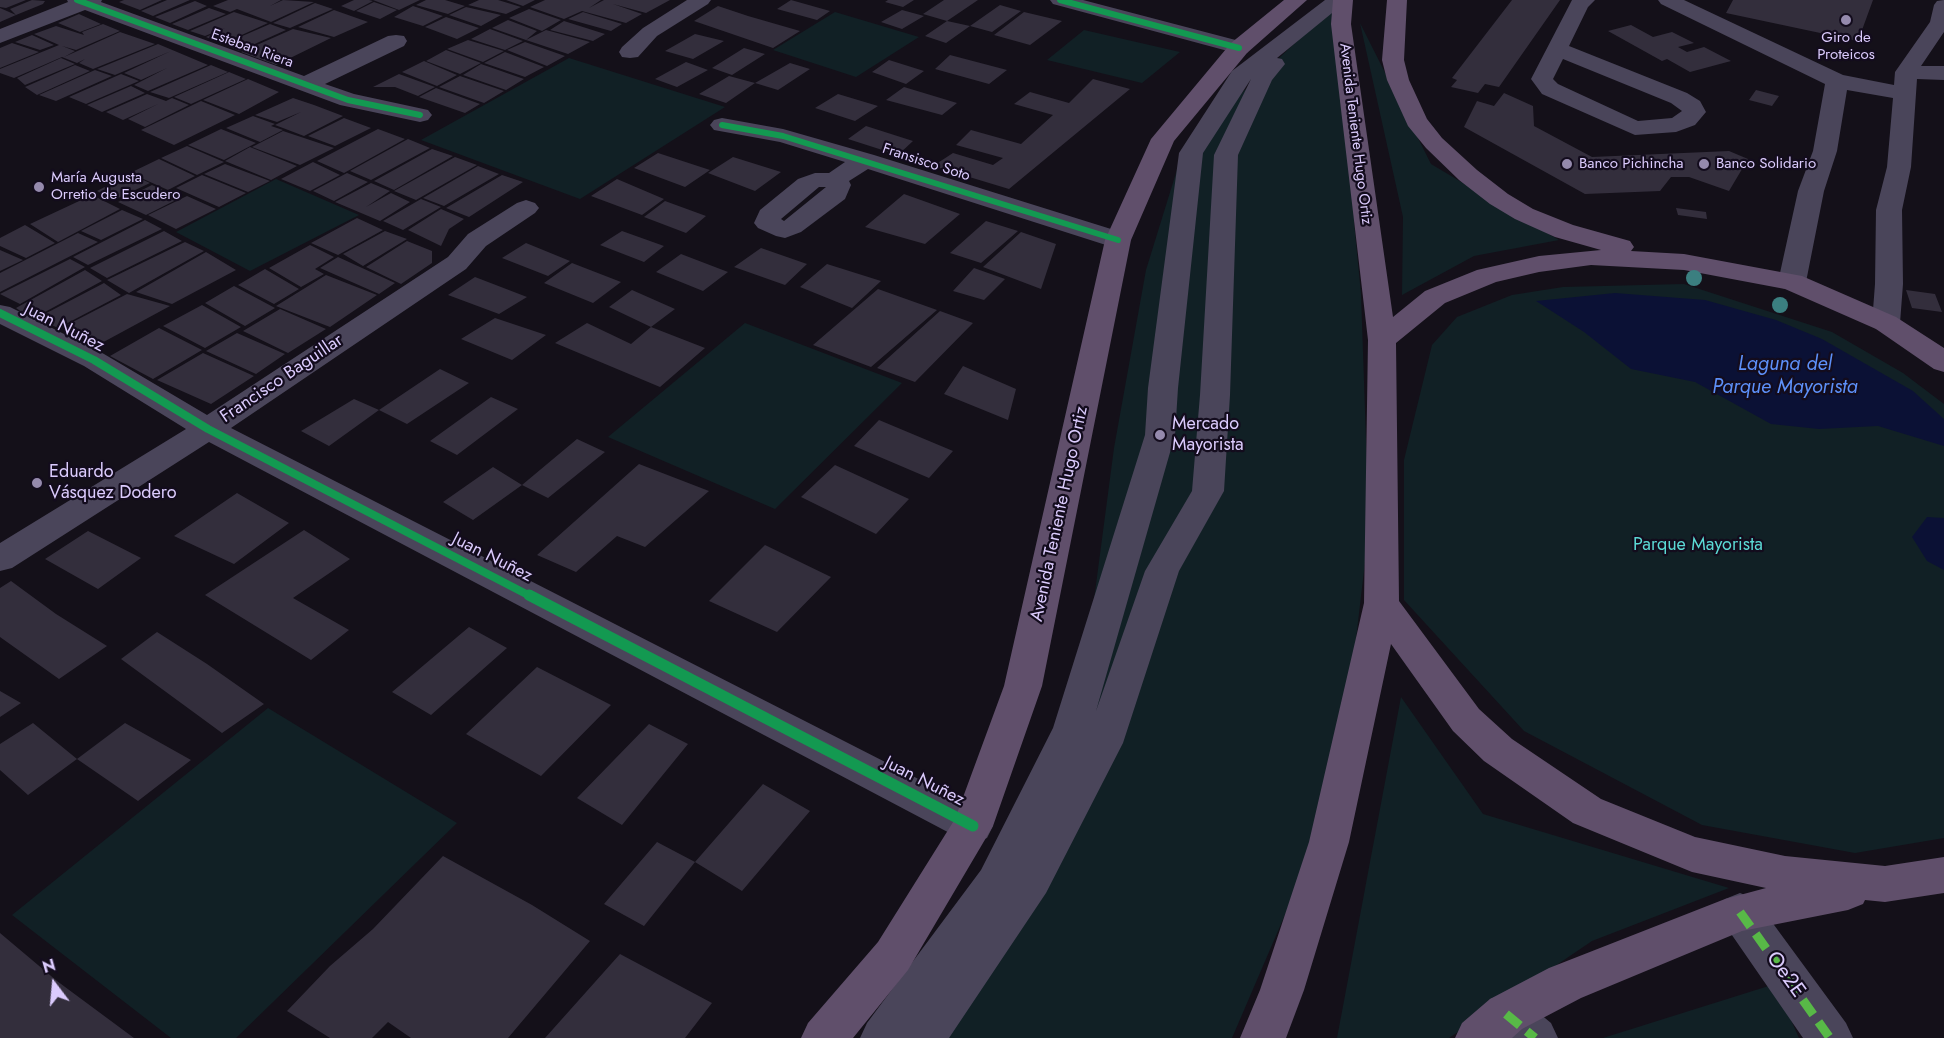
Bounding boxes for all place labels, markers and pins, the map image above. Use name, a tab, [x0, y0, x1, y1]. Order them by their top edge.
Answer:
marker: Giro de Proteicos	[1839, 13, 1853, 27]
place label: Giro de Proteicos	[1817, 29, 1875, 64]
place label: Banco Pichincha	[1579, 155, 1684, 173]
place label: Banco Solidario	[1716, 155, 1816, 173]
marker: Banco Pichincha	[1560, 157, 1574, 171]
marker: Banco Solidario	[1697, 157, 1711, 171]
place label: María Augusta Orretio de Escudero	[51, 169, 180, 204]
marker: María Augusta Orretio de Escudero	[32, 180, 46, 194]
place label: Mercado Mayorista	[1172, 414, 1244, 456]
marker: Mercado Mayorista	[1153, 428, 1167, 442]
place label: Eduardo Vásquez Dodero	[49, 462, 177, 504]
marker: Eduardo Vásquez Dodero	[30, 476, 44, 490]

